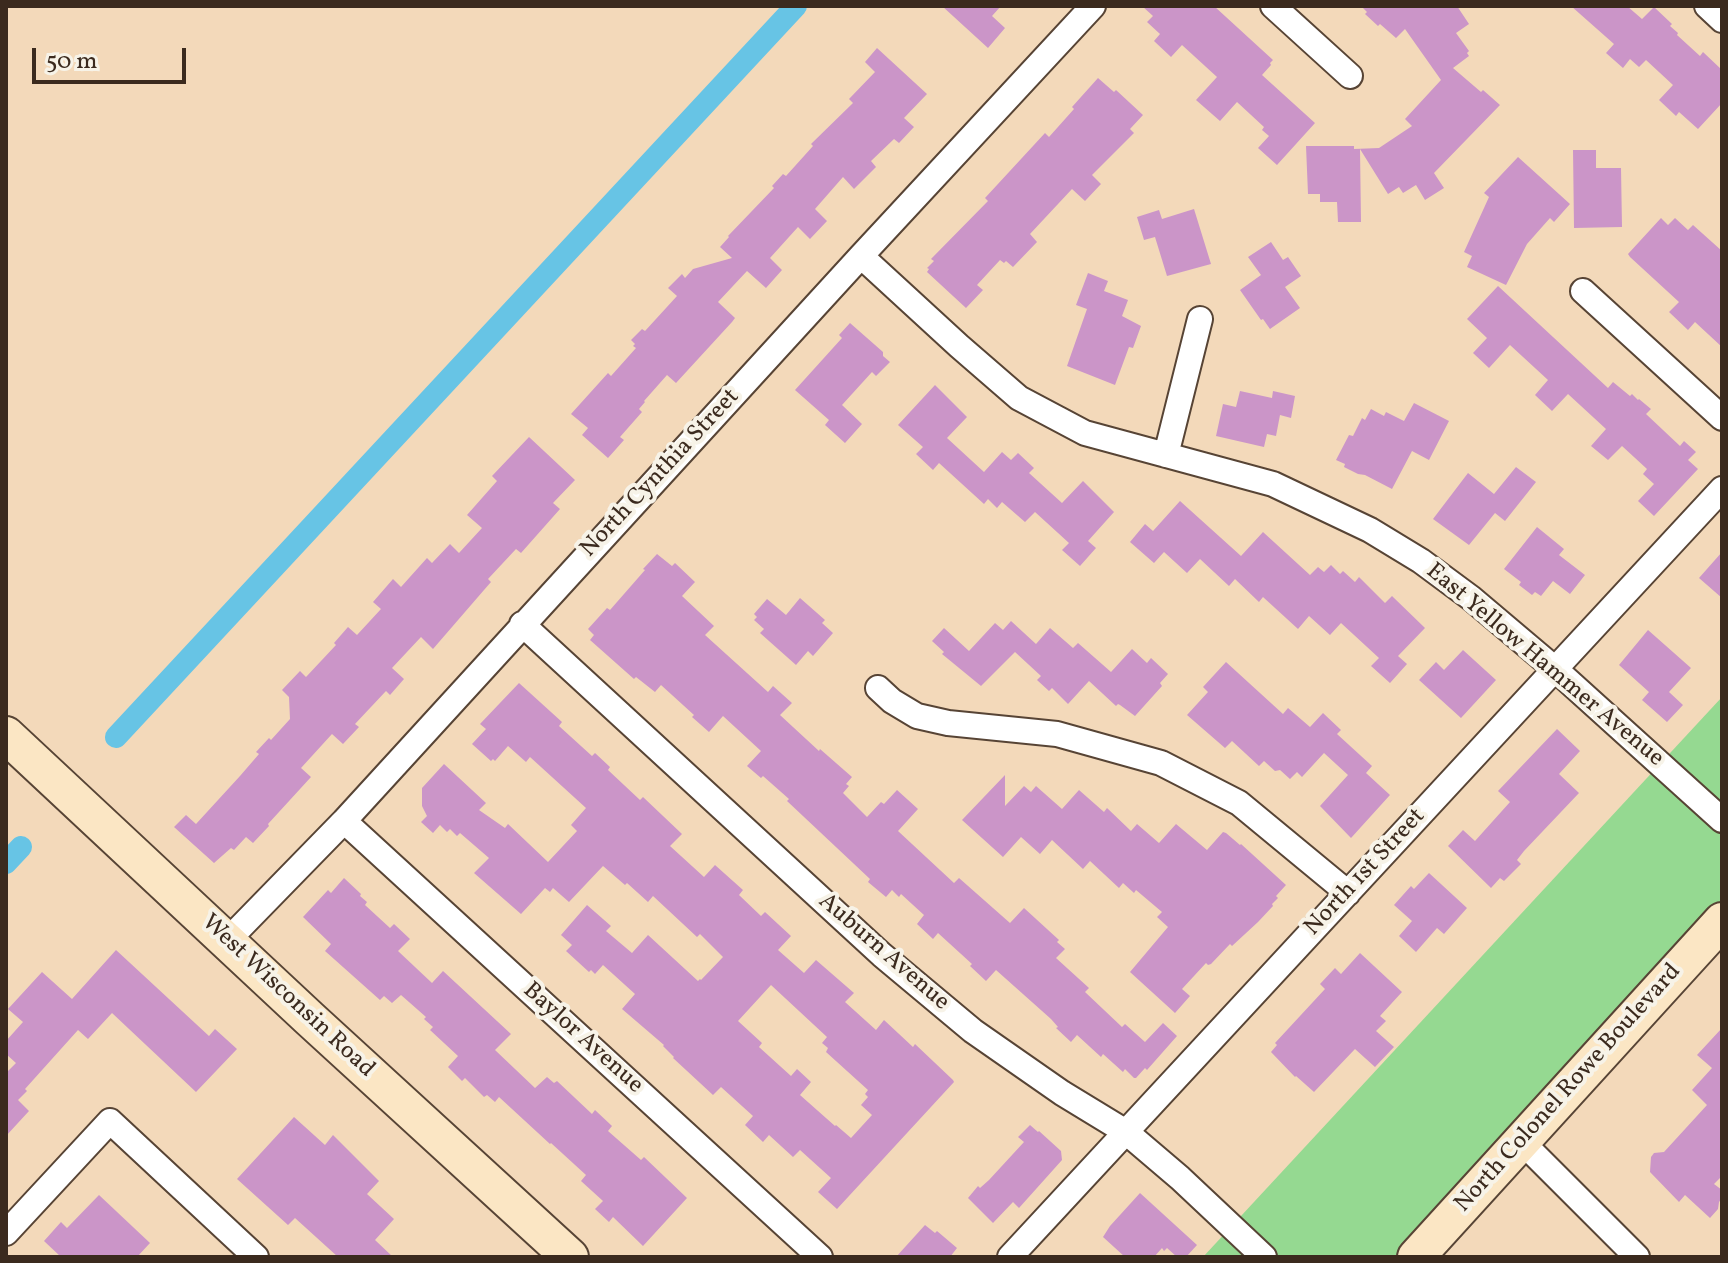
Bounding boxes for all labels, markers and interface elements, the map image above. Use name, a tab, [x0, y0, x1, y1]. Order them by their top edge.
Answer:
scale bar	[36, 32, 190, 82]
text: 50 m	[46, 45, 98, 79]
street label: North Cynthia Street	[576, 384, 746, 564]
street label: East Yellow Hammer Avenue	[1419, 558, 1669, 774]
street label: North 1st Street	[1300, 803, 1432, 943]
street label: Auburn Avenue	[812, 888, 954, 1018]
street label: West Wisconsin Road	[194, 909, 380, 1085]
street label: North Colonel Rowe Boulevard	[1450, 959, 1688, 1219]
street label: Baylor Avenue	[516, 977, 648, 1101]

